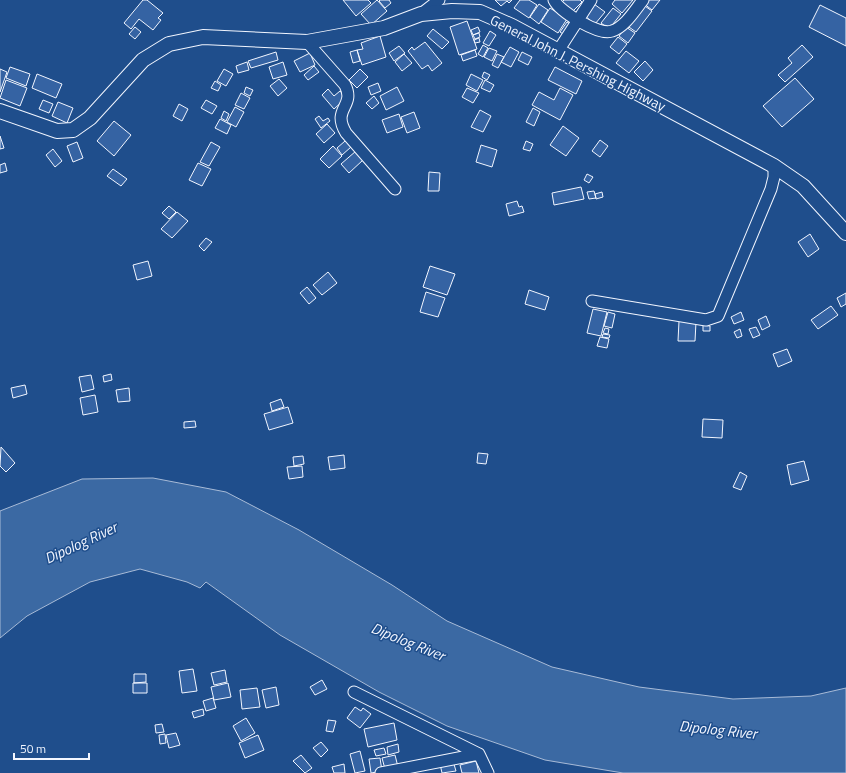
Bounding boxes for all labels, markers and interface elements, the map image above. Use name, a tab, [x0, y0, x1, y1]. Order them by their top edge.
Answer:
street label: General John J. Pershing Highway	[487, 9, 670, 116]
water label: Dipolog River	[41, 515, 123, 569]
water label: Dipolog River	[368, 616, 451, 668]
water label: Dipolog River	[678, 714, 760, 745]
scale bar	[14, 735, 89, 761]
text: 50 m	[20, 739, 46, 758]

